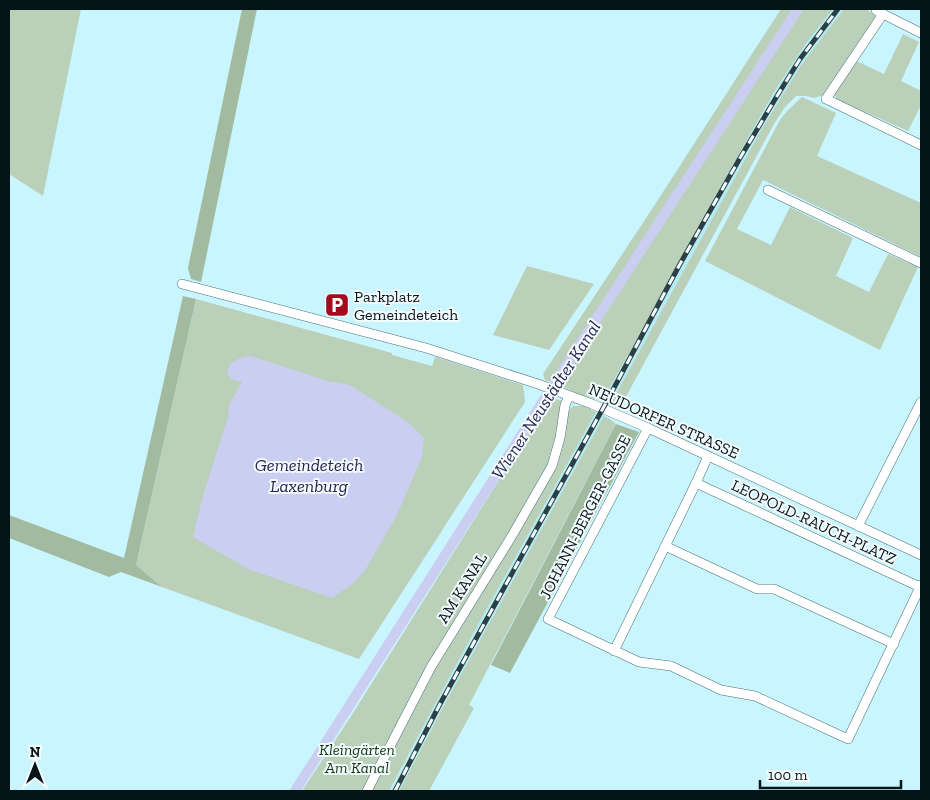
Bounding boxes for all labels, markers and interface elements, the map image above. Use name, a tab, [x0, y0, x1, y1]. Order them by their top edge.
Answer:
place label: Parkplatz Gemeindeteich	[354, 287, 458, 324]
parking icon: Parkplatz Gemeindeteich	[324, 292, 350, 318]
water label: Wiener Neustädter Kanal	[487, 317, 605, 483]
street label: NEUDORFER STRASSE	[586, 379, 742, 463]
street label: JOHANN-BERGER-GASSE	[535, 432, 635, 602]
water label: Gemeindeteich Laxenburg	[255, 454, 363, 497]
street label: LEOPOLD-RAUCH-PLATZ	[728, 475, 900, 569]
street label: AM KANAL	[433, 549, 491, 627]
north arrow	[10, 740, 60, 790]
park label: Kleingärten Am Kanal	[319, 740, 395, 777]
text: N	[30, 744, 41, 761]
scale bar	[760, 758, 901, 790]
text: 100 m	[768, 766, 807, 784]

